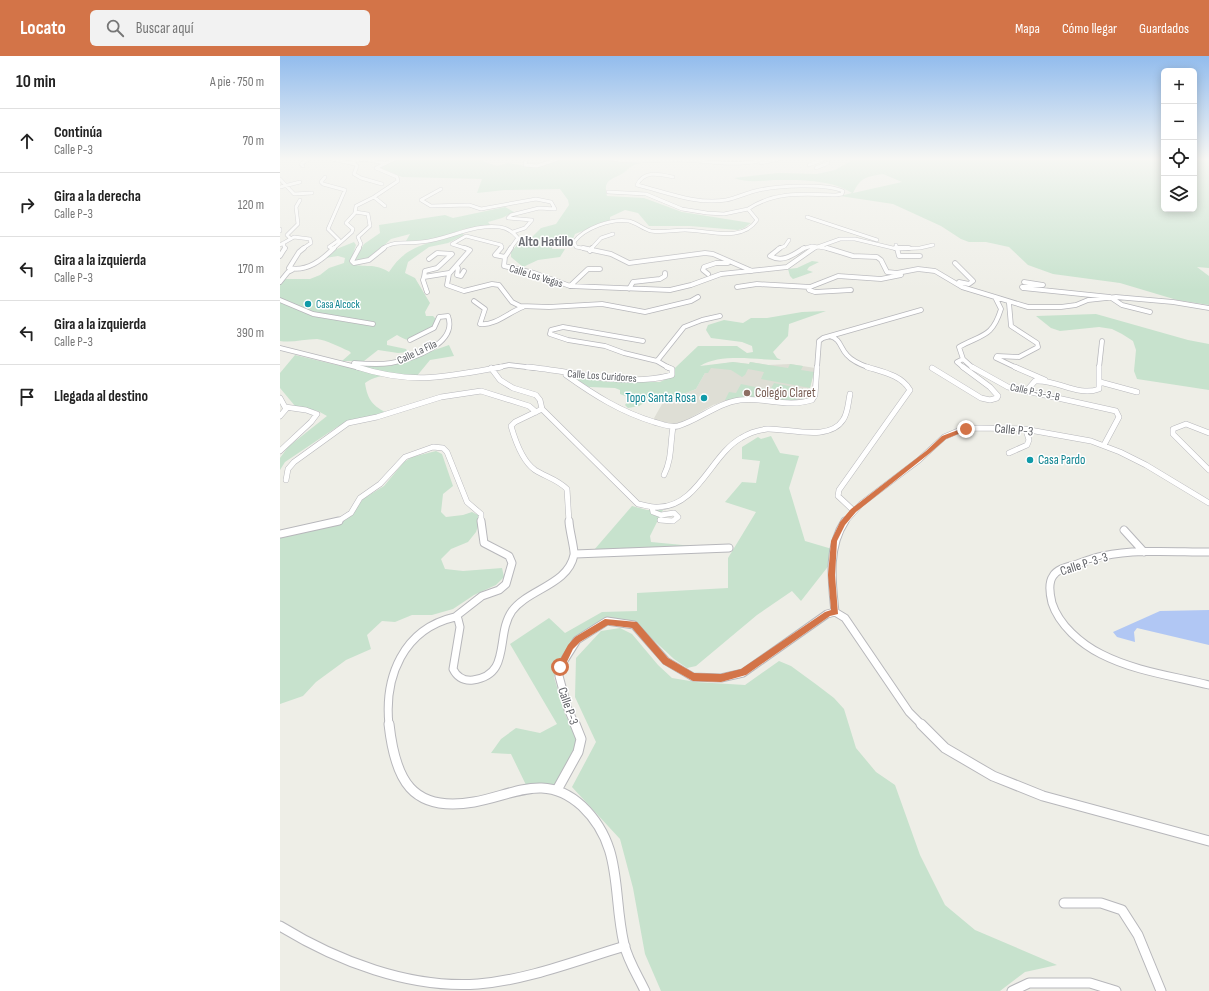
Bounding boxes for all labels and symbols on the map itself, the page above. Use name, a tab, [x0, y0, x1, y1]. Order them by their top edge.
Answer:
district label: Alto Hatillo	[518, 233, 573, 250]
street label: Calle Los Vegas	[508, 262, 564, 290]
place label: Casa Alcock	[316, 298, 360, 311]
marker: Casa Alcock	[303, 299, 313, 309]
street label: Calle La Fila	[395, 337, 439, 367]
street label: Calle Los Curidores	[567, 367, 637, 385]
street label: Calle P-3-3-B	[1009, 380, 1061, 404]
place label: Colegio Claret	[755, 385, 816, 401]
marker: Colegio Claret	[742, 388, 752, 398]
place label: Topo Santa Rosa	[625, 390, 696, 406]
marker: Topo Santa Rosa	[699, 393, 709, 403]
route end	[957, 420, 975, 438]
street label: Calle P-3	[994, 420, 1034, 440]
place label: Casa Pardo	[1038, 452, 1085, 468]
marker: Casa Pardo	[1025, 455, 1035, 465]
street label: Calle P-3-3	[1058, 549, 1110, 579]
route start	[551, 658, 569, 676]
street label: Calle P-3	[554, 685, 582, 727]

